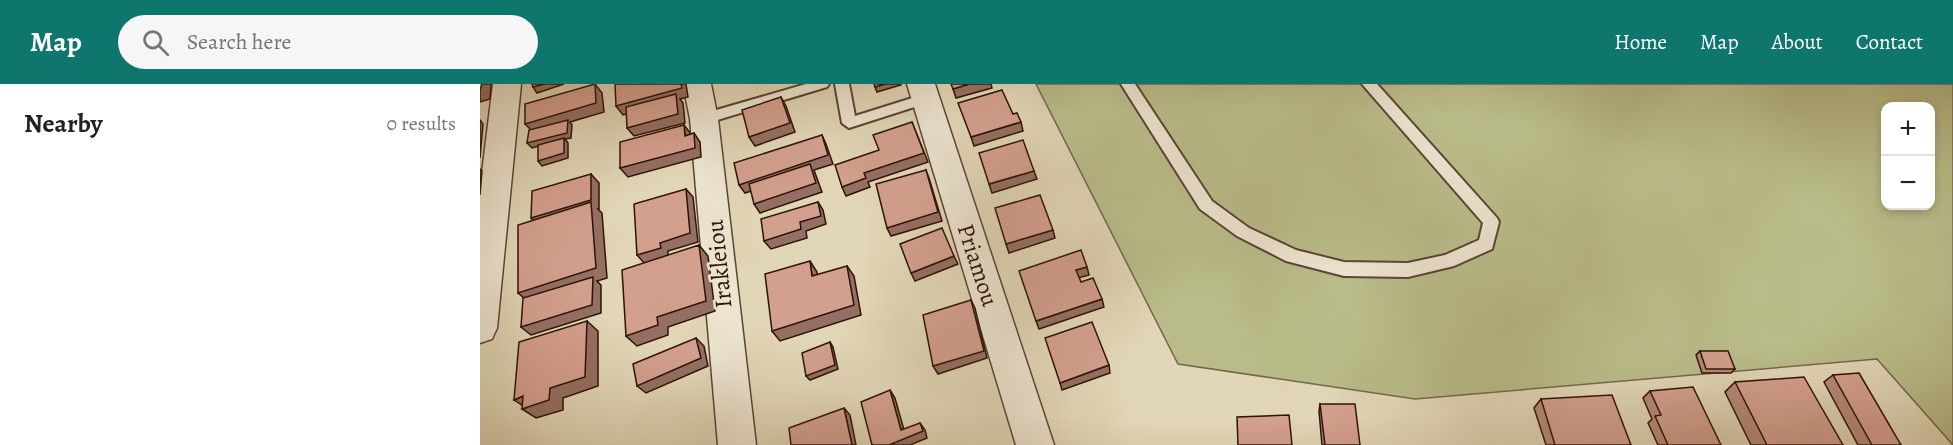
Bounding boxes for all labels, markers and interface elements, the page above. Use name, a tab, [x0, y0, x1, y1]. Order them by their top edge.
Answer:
search box	[118, 15, 538, 69]
text: Map	[30, 23, 82, 61]
icon: search	[139, 26, 172, 59]
text: Search here	[187, 27, 291, 57]
text: Home	[1614, 28, 1667, 56]
text: Map	[1700, 28, 1738, 56]
text: About	[1771, 28, 1823, 56]
text: Contact	[1856, 28, 1923, 56]
map controls	[1881, 102, 1935, 210]
button: +	[1881, 102, 1935, 156]
text: Nearby	[24, 106, 103, 141]
text: 0 results	[387, 110, 456, 137]
button: −	[1881, 156, 1935, 210]
street label: Irakleiou	[698, 218, 740, 310]
street label: Priamou	[950, 220, 1006, 310]

